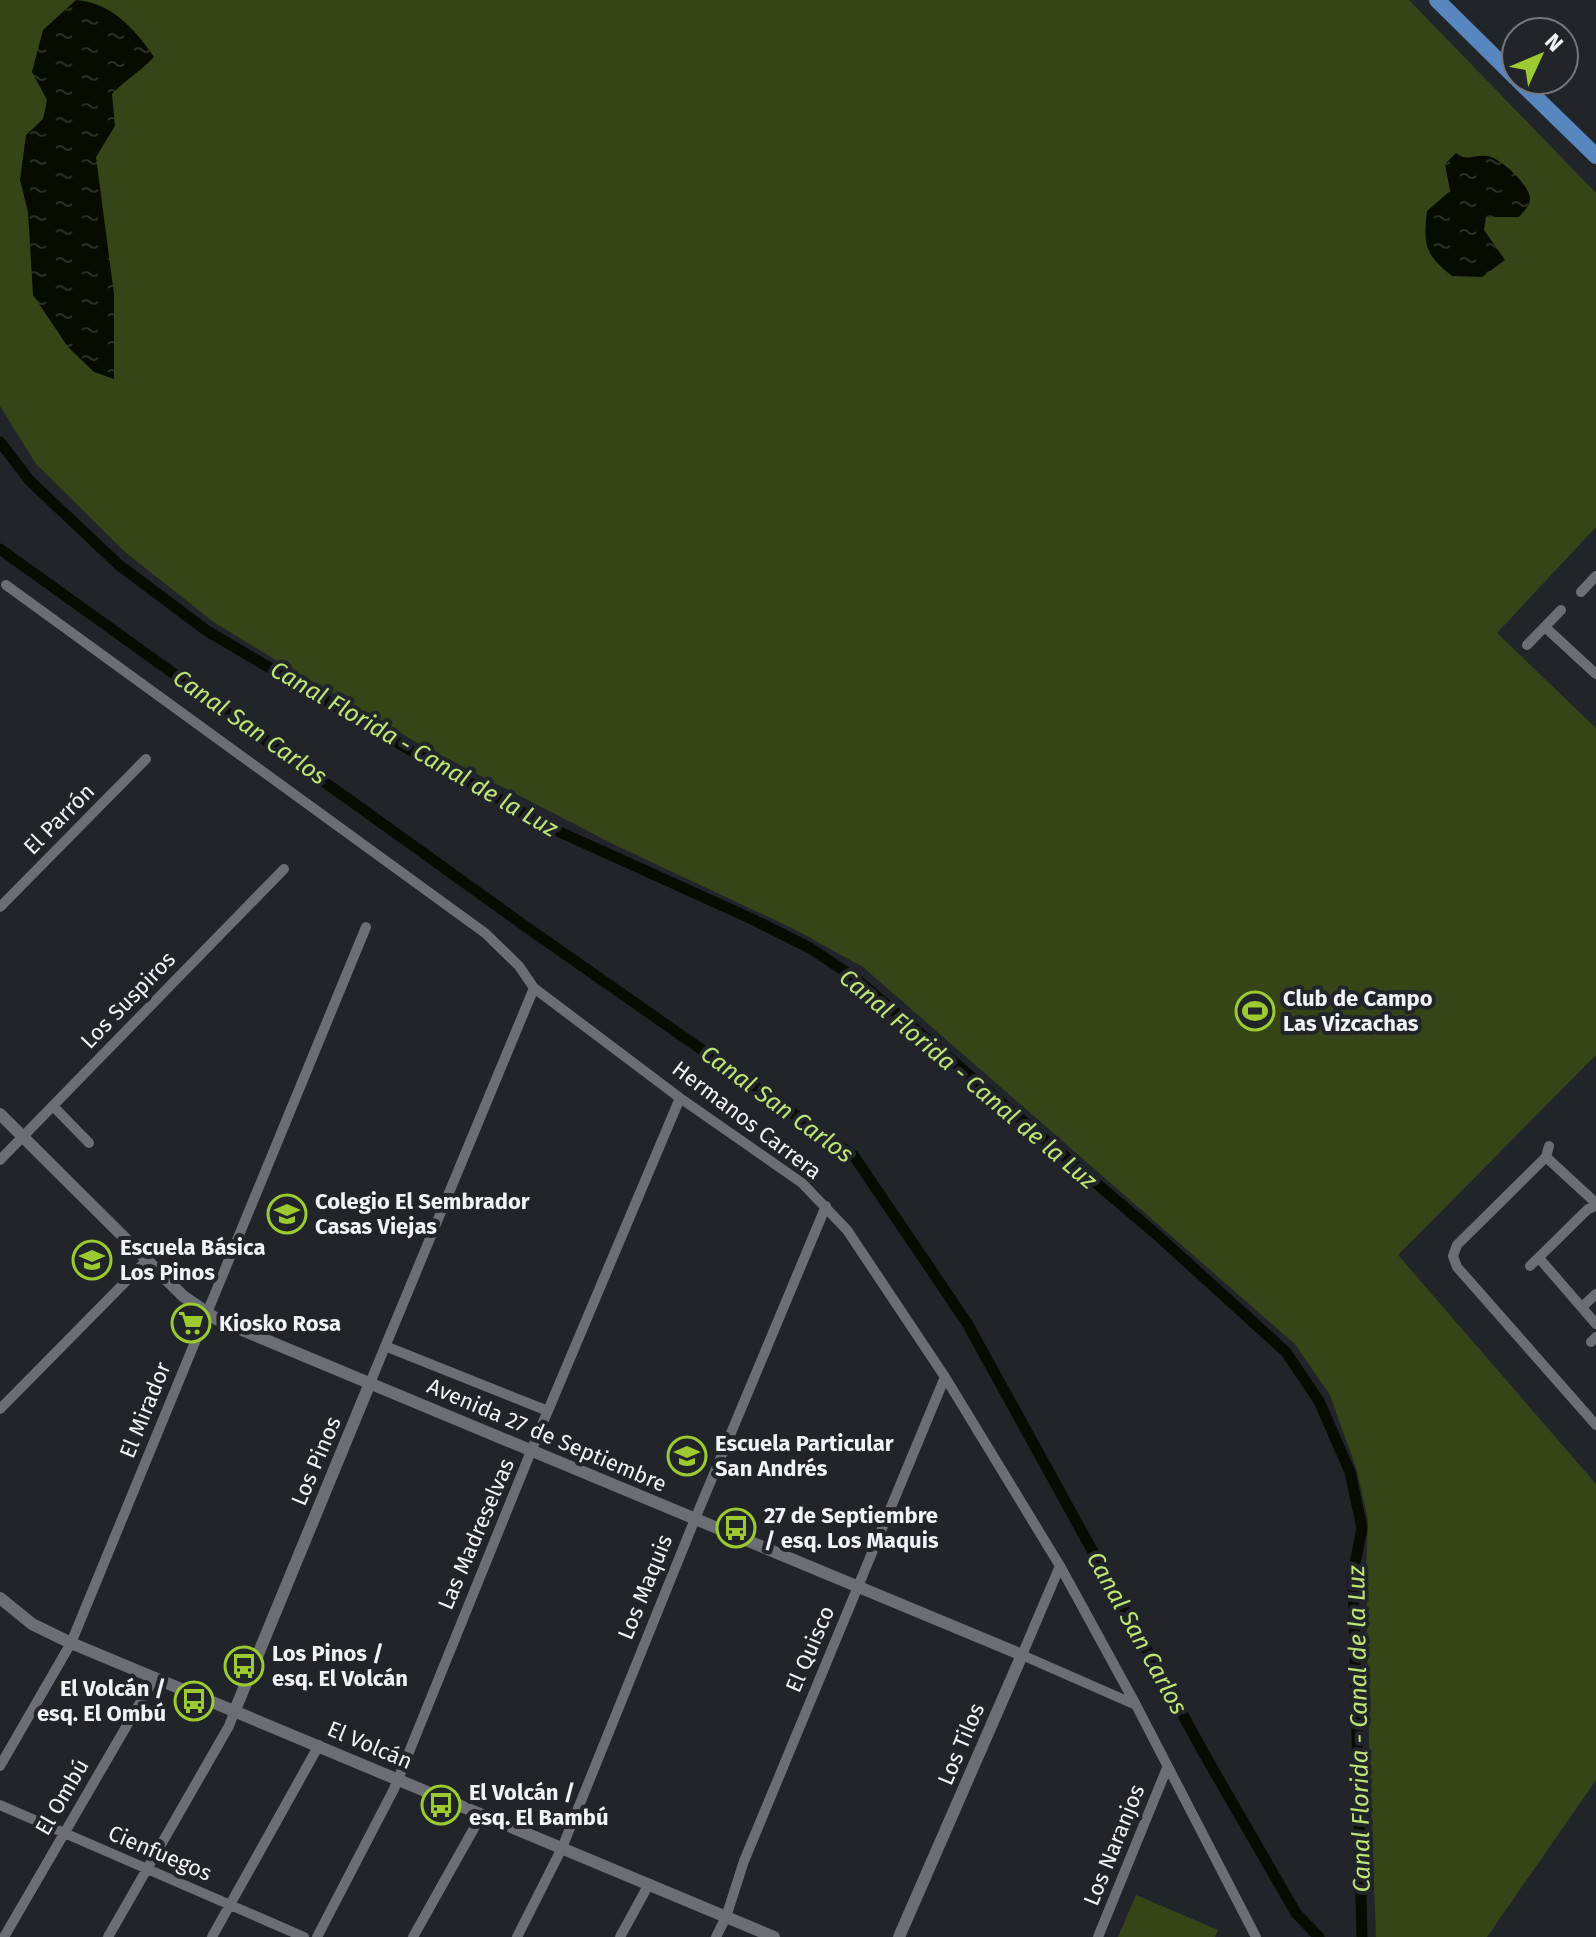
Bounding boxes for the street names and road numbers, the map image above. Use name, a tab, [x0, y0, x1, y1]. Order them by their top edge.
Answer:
street label: El Parrón	[18, 778, 100, 860]
street label: Los Suspiros	[75, 946, 181, 1054]
street label: Hermanos Carrera	[667, 1055, 827, 1185]
street label: El Mirador	[113, 1357, 177, 1462]
street label: Avenida 27 de Septiembre	[423, 1372, 671, 1498]
street label: Los Pinos	[285, 1412, 347, 1510]
street label: Las Madreselvas	[432, 1454, 520, 1614]
street label: Los Maquis	[612, 1531, 678, 1643]
street label: El Quisco	[780, 1602, 840, 1696]
street label: Los Tilos	[932, 1699, 990, 1789]
street label: El Volcán	[323, 1715, 417, 1775]
street label: El Ombú	[29, 1754, 95, 1840]
street label: Los Naranjos	[1077, 1781, 1151, 1909]
street label: Cienfuegos	[104, 1819, 216, 1887]

